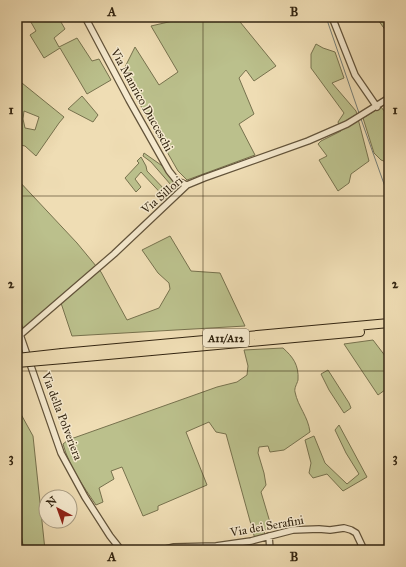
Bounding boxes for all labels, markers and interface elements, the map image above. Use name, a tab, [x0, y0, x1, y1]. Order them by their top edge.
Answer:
text: A	[107, 4, 117, 20]
text: B	[290, 4, 299, 20]
street label: Via Manrico Ducceschi	[107, 45, 176, 154]
text: 1	[8, 102, 14, 118]
text: 1	[392, 102, 398, 118]
street label: Via Sillori	[138, 173, 186, 217]
text: 2	[8, 276, 15, 292]
text: 2	[392, 276, 399, 292]
road number: A11/A12	[203, 329, 249, 347]
street label: Via della Polveriera	[38, 369, 86, 463]
text: 3	[8, 450, 14, 466]
text: 3	[392, 450, 398, 466]
north arrow	[38, 489, 78, 529]
text: N	[44, 493, 60, 510]
street label: Via dei Serafini	[228, 513, 306, 540]
text: A	[107, 549, 117, 565]
text: B	[290, 549, 299, 565]

